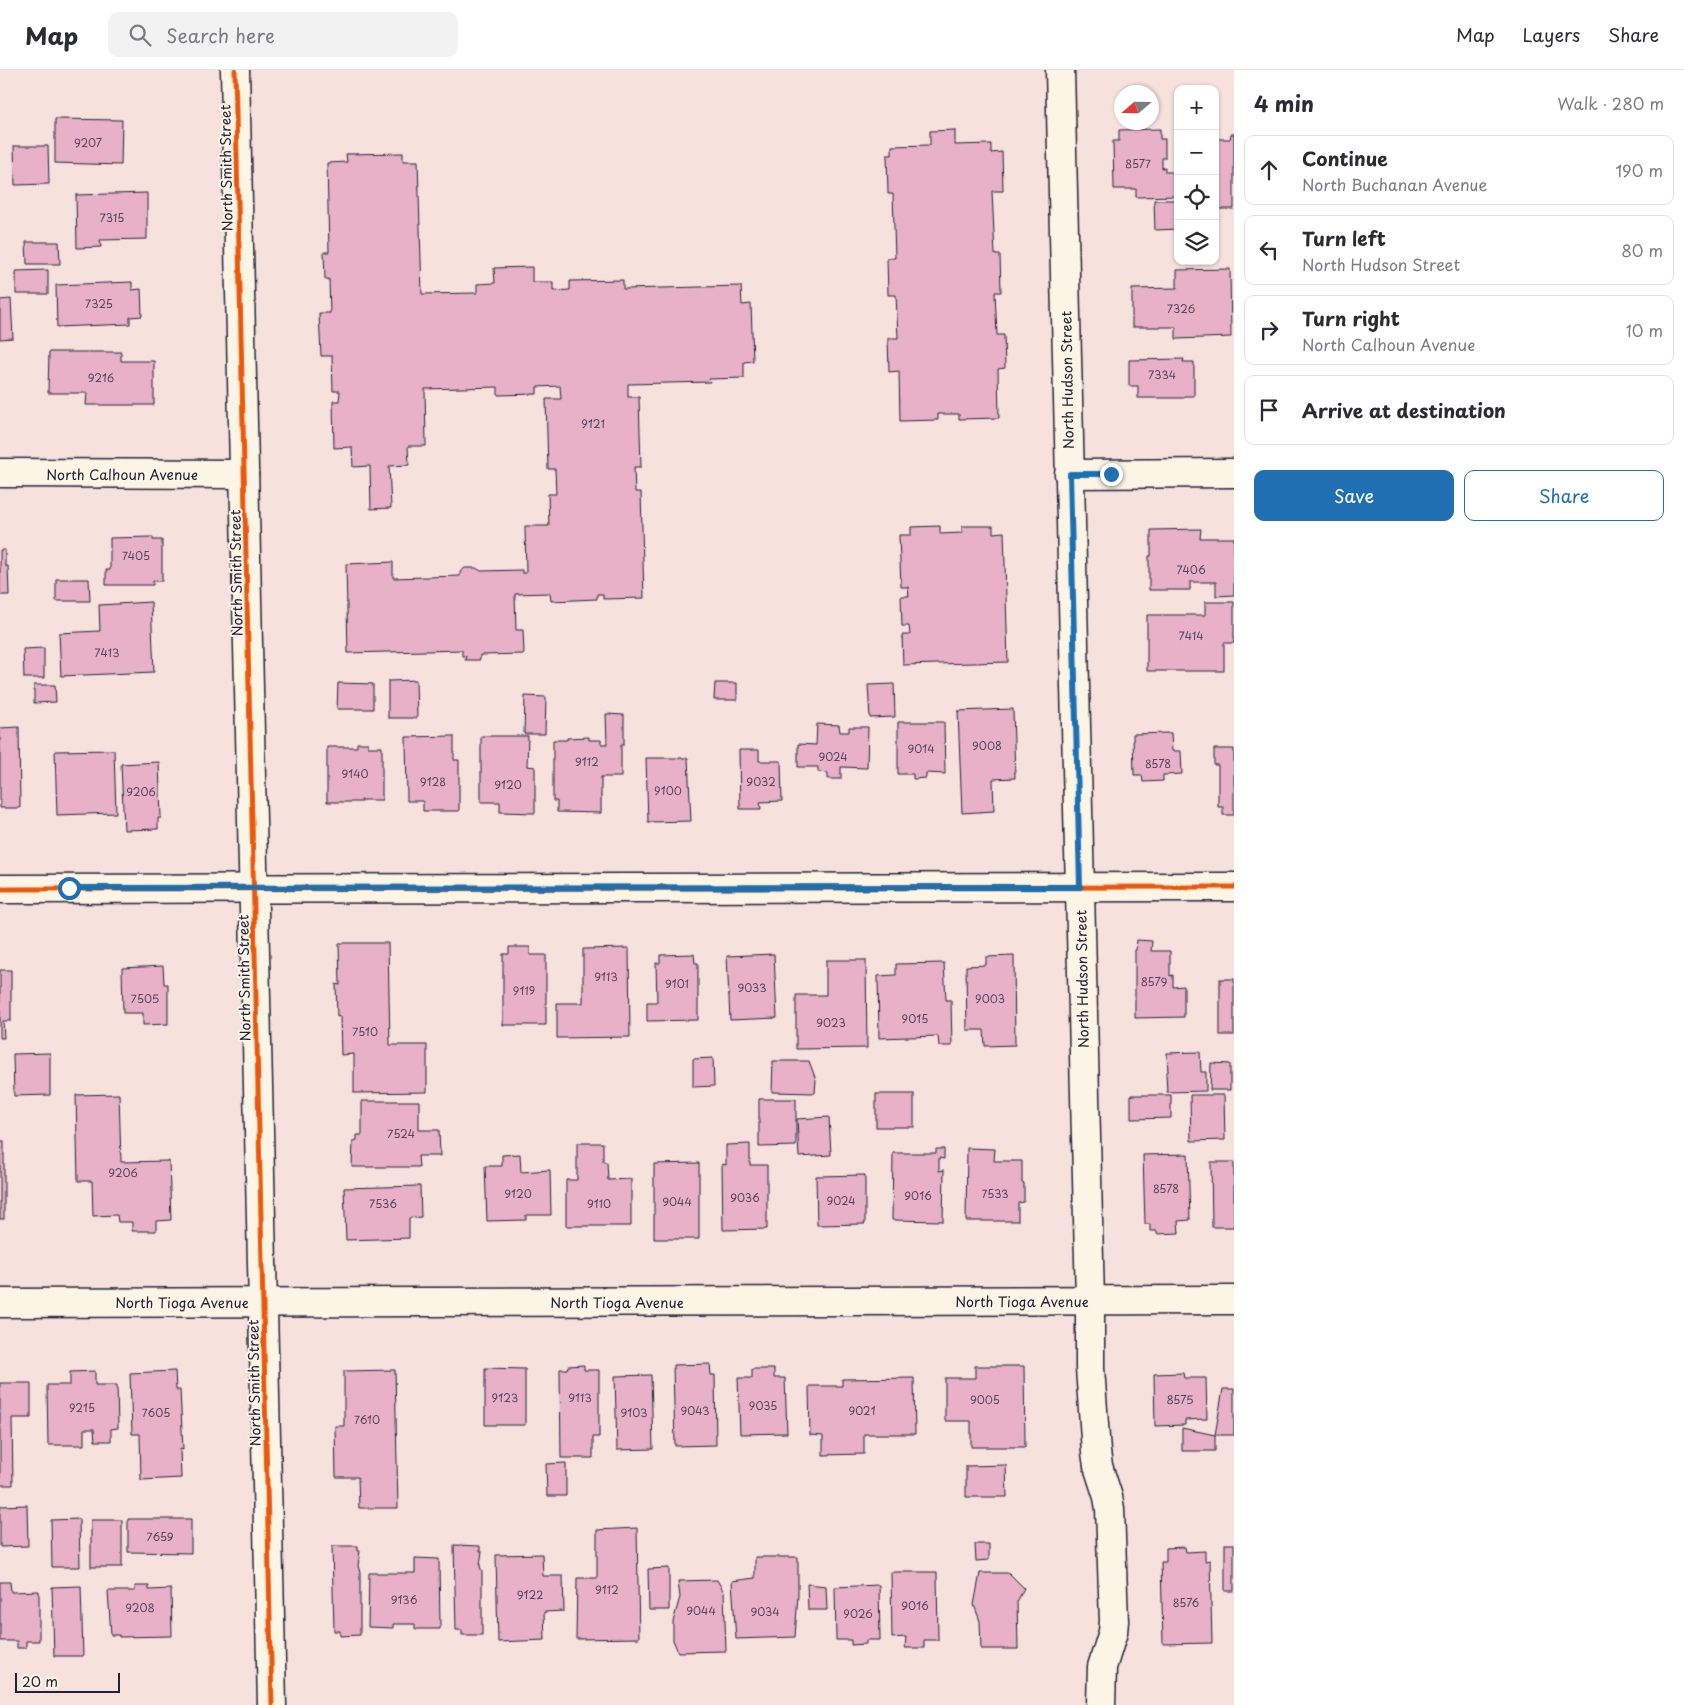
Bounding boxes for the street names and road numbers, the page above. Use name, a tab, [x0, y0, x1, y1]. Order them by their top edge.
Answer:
street label: North Smith Street	[214, 104, 238, 232]
street label: North Hudson Street	[1055, 310, 1079, 449]
street label: North Calhoun Avenue	[46, 464, 198, 485]
street label: North Smith Street	[224, 509, 248, 637]
street label: North Hudson Street	[1070, 909, 1094, 1048]
street label: North Smith Street	[232, 914, 256, 1042]
street label: North Tioga Avenue	[955, 1291, 1089, 1312]
street label: North Tioga Avenue	[115, 1292, 249, 1313]
street label: North Tioga Avenue	[550, 1292, 684, 1313]
street label: North Smith Street	[242, 1319, 266, 1447]

